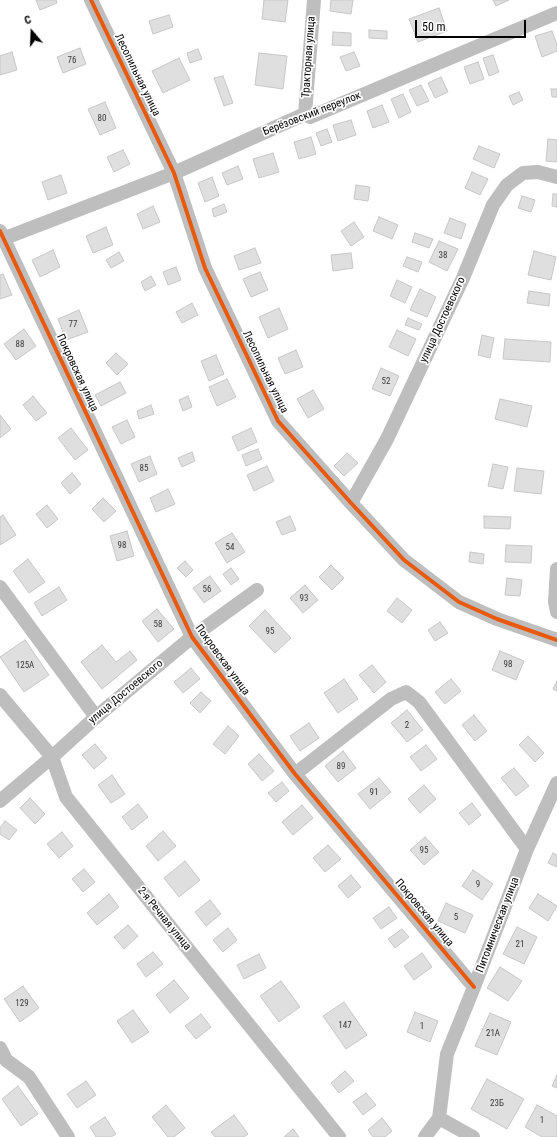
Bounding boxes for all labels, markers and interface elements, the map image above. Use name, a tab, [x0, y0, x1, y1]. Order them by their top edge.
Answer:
north arrow	[12, 12, 52, 52]
scale bar	[417, 12, 528, 38]
text: С	[23, 13, 33, 27]
street label: Тракторная улица	[300, 16, 318, 98]
text: 50 m	[422, 20, 446, 34]
street label: Лесопильная улица	[111, 32, 163, 118]
house number: 76	[68, 56, 76, 66]
street label: Берёзовский переулок	[261, 89, 363, 139]
house number: 80	[98, 114, 106, 124]
house number: 38	[439, 251, 447, 261]
street label: улица Достоевского	[417, 275, 469, 365]
house number: 77	[69, 320, 77, 330]
street label: Лесопильная улица	[239, 329, 291, 415]
street label: Покровская улица	[53, 332, 101, 414]
house number: 88	[16, 340, 24, 350]
house number: 52	[382, 377, 390, 387]
house number: 85	[140, 464, 148, 474]
house number: 98	[118, 541, 126, 551]
house number: 54	[226, 543, 234, 553]
house number: 56	[203, 585, 211, 595]
house number: 93	[300, 594, 308, 604]
house number: 58	[154, 620, 162, 630]
street label: Покровская улица	[192, 622, 252, 698]
house number: 95	[266, 627, 274, 637]
street label: улица Достоевского	[86, 657, 166, 727]
house number: 98	[504, 660, 512, 670]
house number: 125А	[16, 661, 34, 671]
house number: 2	[405, 721, 409, 731]
house number: 89	[337, 762, 345, 772]
house number: 91	[370, 788, 378, 798]
house number: 95	[420, 846, 428, 856]
street label: Питомническая улица	[474, 875, 522, 975]
street label: Покровская улица	[392, 877, 456, 949]
house number: 9	[476, 880, 480, 890]
street label: 2-я Речная улица	[134, 885, 194, 953]
house number: 5	[454, 913, 458, 923]
house number: 21	[516, 940, 524, 950]
house number: 129	[15, 999, 29, 1009]
house number: 147	[338, 1021, 352, 1031]
house number: 1	[420, 1022, 424, 1032]
house number: 21А	[486, 1029, 500, 1039]
house number: 23Б	[490, 1099, 504, 1109]
house number: 1	[540, 1116, 544, 1126]

